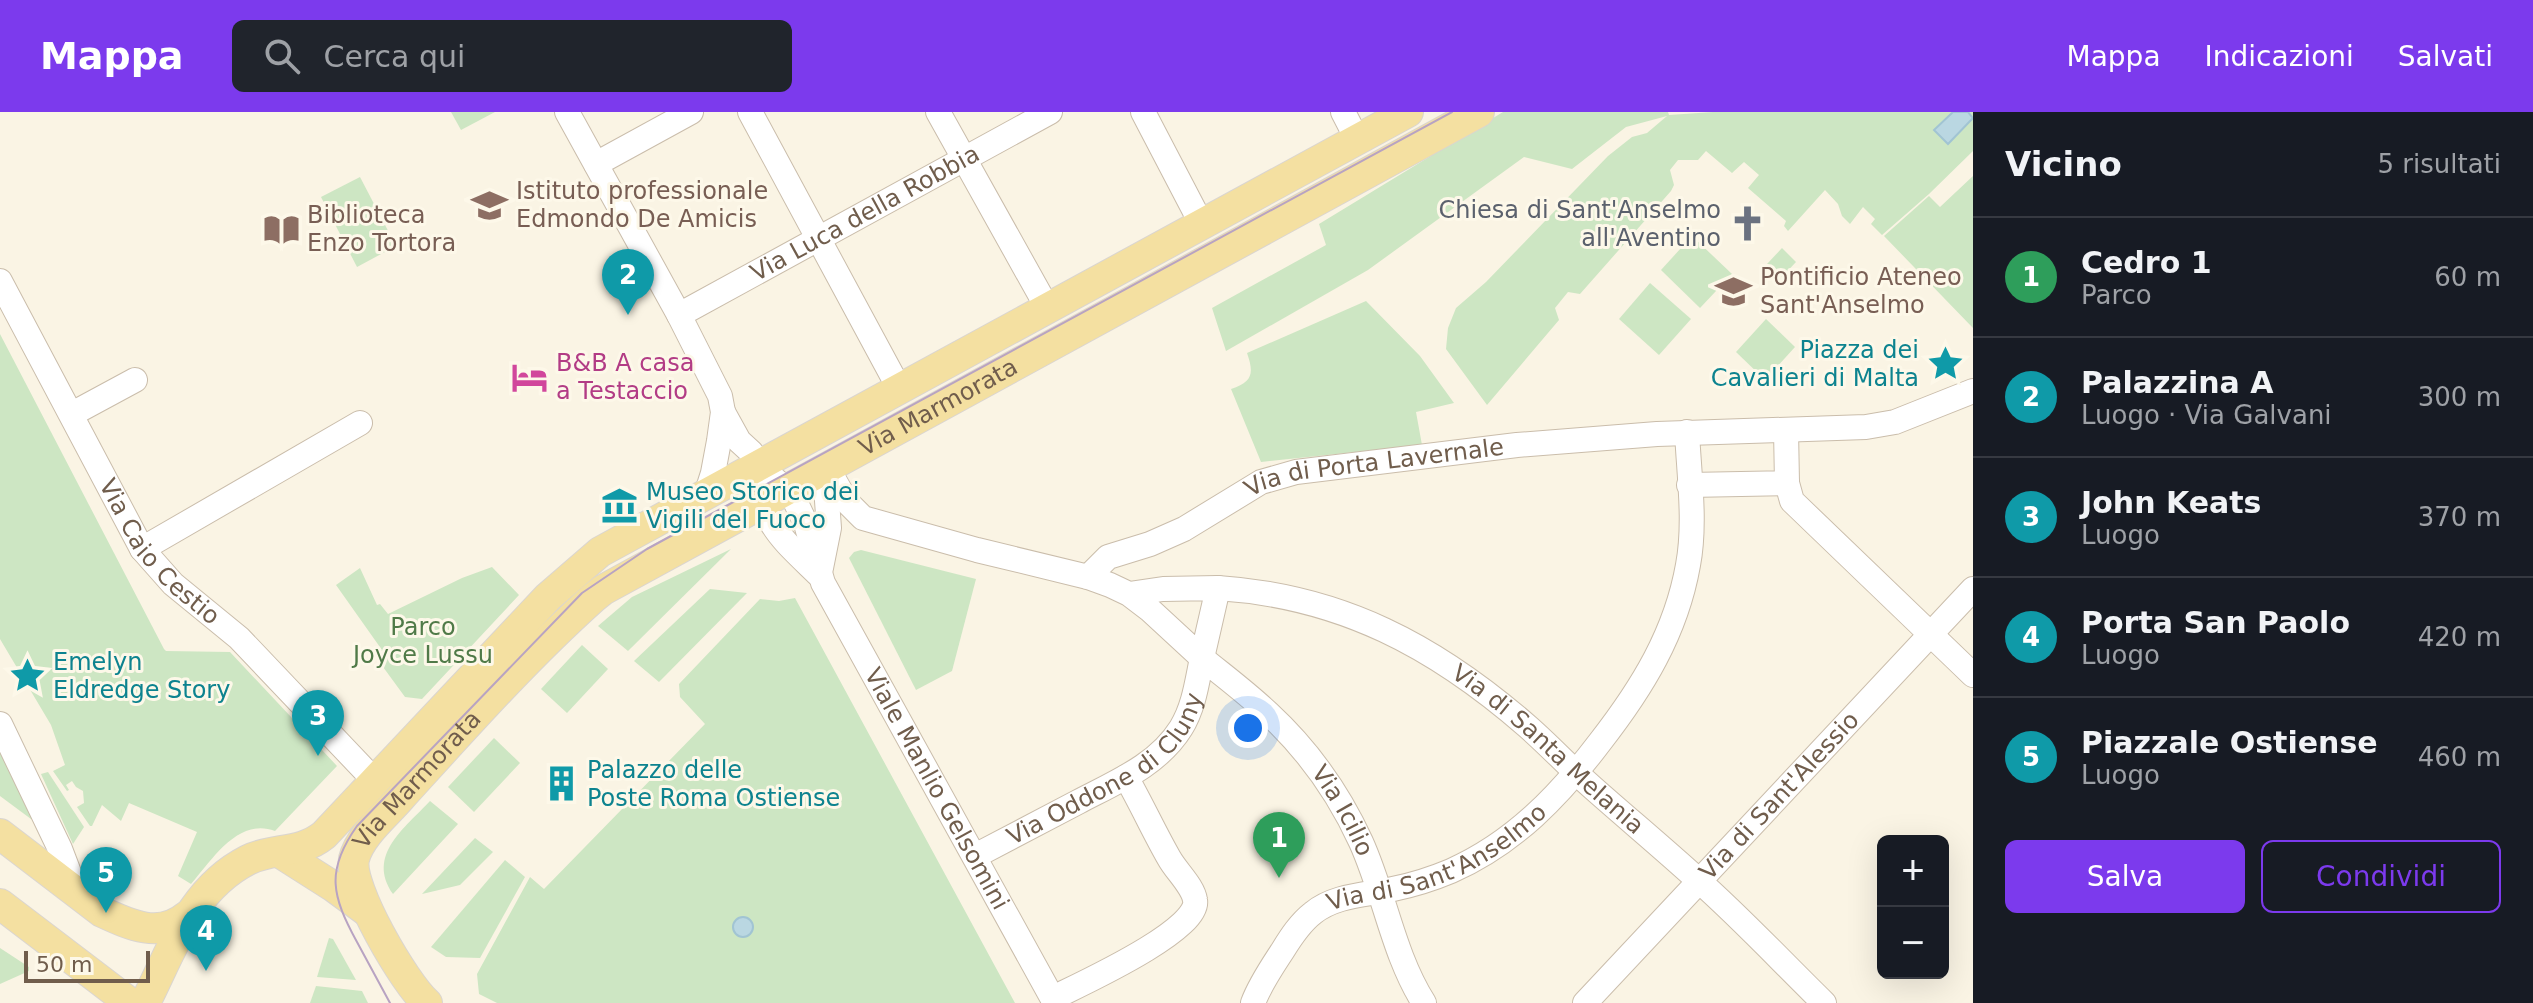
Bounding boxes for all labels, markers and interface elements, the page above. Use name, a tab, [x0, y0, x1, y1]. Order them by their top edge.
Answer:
search box	[232, 20, 792, 92]
text: Mappa	[40, 34, 184, 78]
icon: search	[260, 34, 304, 78]
text: Cerca qui	[324, 39, 465, 74]
text: Mappa	[2067, 40, 2161, 73]
text: Indicazioni	[2205, 40, 2354, 73]
text: Salvati	[2398, 40, 2493, 73]
street label: Via Luca della Robbia	[746, 139, 984, 287]
text: Vicino	[2005, 144, 2122, 184]
text: 5 risultati	[2377, 149, 2501, 179]
place label: Istituto professionale Edmondo De Amicis	[516, 177, 768, 233]
school or university icon: Istituto professionale Edmondo De Amicis	[471, 186, 509, 224]
place label: Chiesa di Sant'Anselmo all'Aventino	[1438, 196, 1721, 252]
place label: Biblioteca Enzo Tortora	[307, 201, 456, 257]
church icon: Chiesa di Sant'Anselmo all'Aventino	[1728, 205, 1766, 243]
library icon: Biblioteca Enzo Tortora	[262, 210, 300, 248]
text: Cedro 1	[2081, 245, 2212, 280]
pin: 2	[602, 249, 654, 315]
text: 1	[2022, 262, 2040, 292]
text: 60 m	[2434, 262, 2501, 292]
place label: Pontificio Ateneo Sant'Anselmo	[1760, 263, 1962, 319]
school or university icon: Pontificio Ateneo Sant'Anselmo	[1715, 272, 1753, 310]
text: Parco	[2081, 280, 2152, 310]
place label: Piazza dei Cavalieri di Malta	[1711, 336, 1919, 392]
place icon: Piazza dei Cavalieri di Malta	[1926, 345, 1964, 383]
place label: B&B A casa a Testaccio	[556, 349, 694, 405]
street label: Via Marmorata	[854, 353, 1022, 462]
hotel icon: B&B A casa a Testaccio	[511, 358, 549, 396]
text: Palazzina A	[2081, 365, 2273, 400]
text: 2	[2022, 382, 2040, 412]
text: 300 m	[2418, 382, 2501, 412]
text: Luogo · Via Galvani	[2081, 400, 2332, 430]
street label: Via di Porta Lavernale	[1239, 433, 1505, 503]
street label: Via Caio Cestio	[93, 474, 225, 630]
place label: Museo Storico dei Vigili del Fuoco	[646, 478, 860, 534]
text: John Keats	[2081, 485, 2261, 520]
museum icon: Museo Storico dei Vigili del Fuoco	[601, 487, 639, 525]
text: 3	[2022, 502, 2040, 532]
text: 370 m	[2418, 502, 2501, 532]
text: Luogo	[2081, 520, 2160, 550]
text: Porta San Paolo	[2081, 605, 2350, 640]
park label: Parco Joyce Lussu	[351, 613, 493, 669]
text: 4	[2022, 622, 2040, 652]
text: 420 m	[2418, 622, 2501, 652]
text: Luogo	[2081, 640, 2160, 670]
place label: Emelyn Eldredge Story	[53, 648, 230, 704]
place icon: Emelyn Eldredge Story	[8, 657, 46, 695]
street label: Via di Santa Melania	[1447, 659, 1650, 840]
street label: Viale Manlio Gelsomini	[859, 663, 1015, 915]
pin: 3	[292, 690, 344, 756]
street label: Via Oddone di Cluny	[1002, 690, 1208, 851]
street label: Via Marmorata	[347, 705, 487, 854]
street label: Via di Sant'Alessio	[1694, 706, 1865, 886]
your location	[1228, 708, 1268, 748]
text: Piazzale Ostiense	[2081, 725, 2378, 760]
text: 5	[2022, 742, 2040, 772]
text: 460 m	[2418, 742, 2501, 772]
place label: Palazzo delle Poste Roma Ostiense	[587, 756, 840, 812]
street label: Via Icilio	[1306, 760, 1379, 860]
text: Luogo	[2081, 760, 2160, 790]
building icon: Palazzo delle Poste Roma Ostiense	[542, 765, 580, 803]
street label: Via di Sant'Anselmo	[1323, 798, 1552, 917]
pin: 1	[1253, 812, 1305, 878]
map controls	[1877, 835, 1949, 979]
button: +	[1877, 835, 1949, 907]
button: Salva	[2005, 840, 2245, 913]
button: Condividi	[2261, 840, 2501, 913]
pin: 5	[80, 847, 132, 913]
pin: 4	[180, 905, 232, 971]
button: −	[1877, 907, 1949, 979]
scale bar	[24, 947, 150, 983]
text: 50 m	[36, 952, 92, 977]

